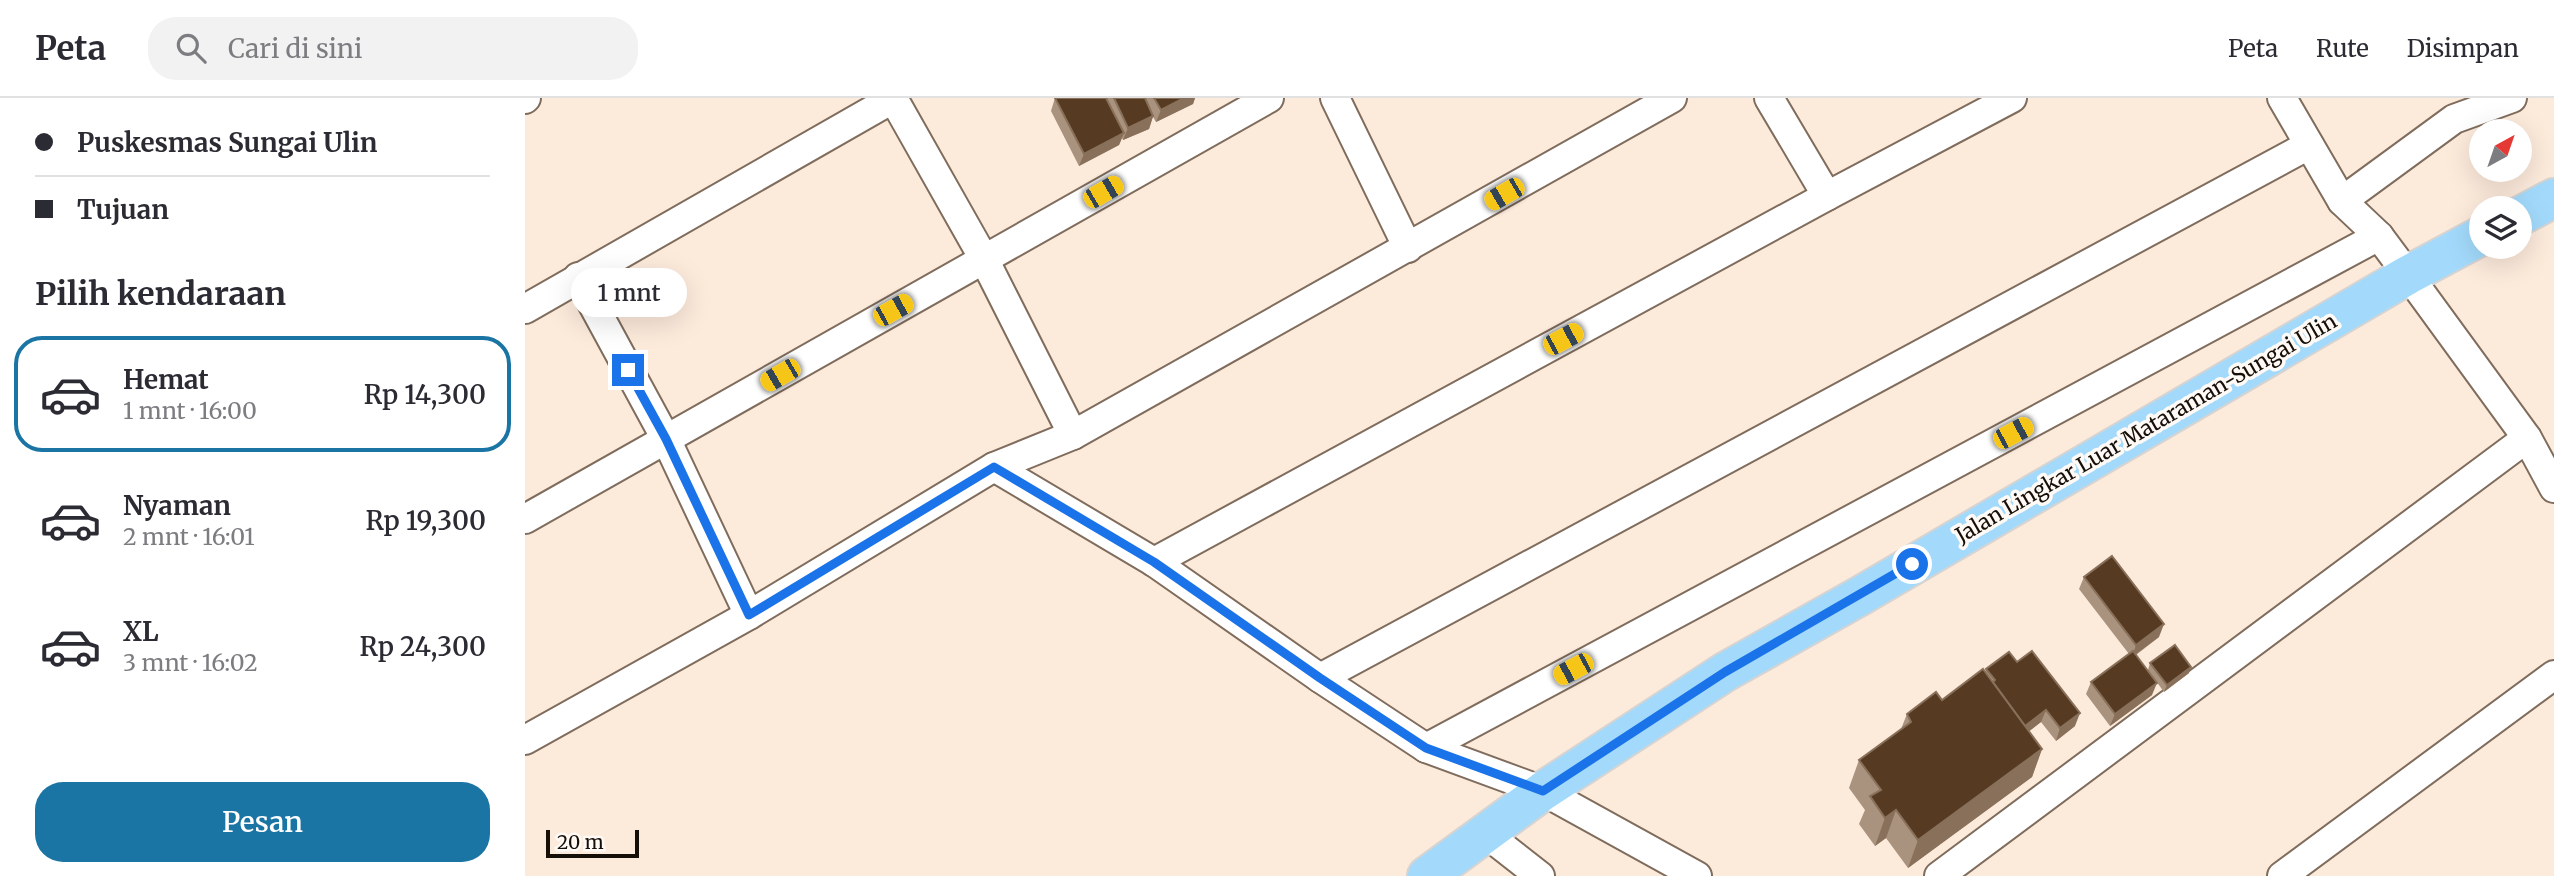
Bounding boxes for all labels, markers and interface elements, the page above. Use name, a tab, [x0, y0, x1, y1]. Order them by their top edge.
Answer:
search box	[148, 17, 638, 80]
text: Peta	[35, 28, 106, 69]
icon: search	[172, 29, 210, 67]
text: Cari di sini	[228, 32, 362, 65]
text: Peta	[2228, 33, 2278, 64]
text: Rute	[2316, 33, 2369, 64]
text: Disimpan	[2407, 33, 2519, 64]
north arrow	[2469, 119, 2532, 182]
map controls	[2469, 119, 2532, 259]
text: Puskesmas Sungai Ulin	[77, 126, 377, 159]
car	[1080, 172, 1127, 212]
car	[1481, 174, 1528, 214]
text: Tujuan	[77, 193, 169, 226]
button: layers	[2469, 196, 2532, 259]
callout: 1 mnt	[570, 268, 686, 317]
text: Pilih kendaraan	[35, 274, 286, 314]
text: 1 mnt	[597, 278, 661, 307]
car	[870, 291, 917, 329]
street label: Jalan Lingkar Luar Mataraman-Sungai Ulin	[1950, 307, 2342, 549]
car	[1540, 320, 1587, 358]
route end	[612, 354, 644, 386]
car	[757, 355, 804, 395]
icon: car	[39, 363, 102, 426]
text: Hemat	[123, 363, 209, 396]
text: Rp 14,300	[364, 378, 486, 411]
text: 1 mnt · 16:00	[123, 396, 257, 425]
car	[1990, 414, 2037, 452]
icon: car	[39, 489, 102, 552]
text: Nyaman	[123, 489, 231, 522]
text: Rp 19,300	[365, 504, 486, 537]
text: 2 mnt · 16:01	[123, 522, 255, 551]
route start	[1896, 548, 1928, 580]
icon: car	[39, 615, 102, 678]
text: XL	[123, 615, 159, 648]
text: Rp 24,300	[360, 630, 486, 663]
text: 3 mnt · 16:02	[123, 648, 258, 677]
car	[1550, 650, 1597, 688]
button: Pesan	[35, 782, 490, 862]
scale bar	[546, 827, 639, 859]
text: 20 m	[557, 830, 604, 854]

